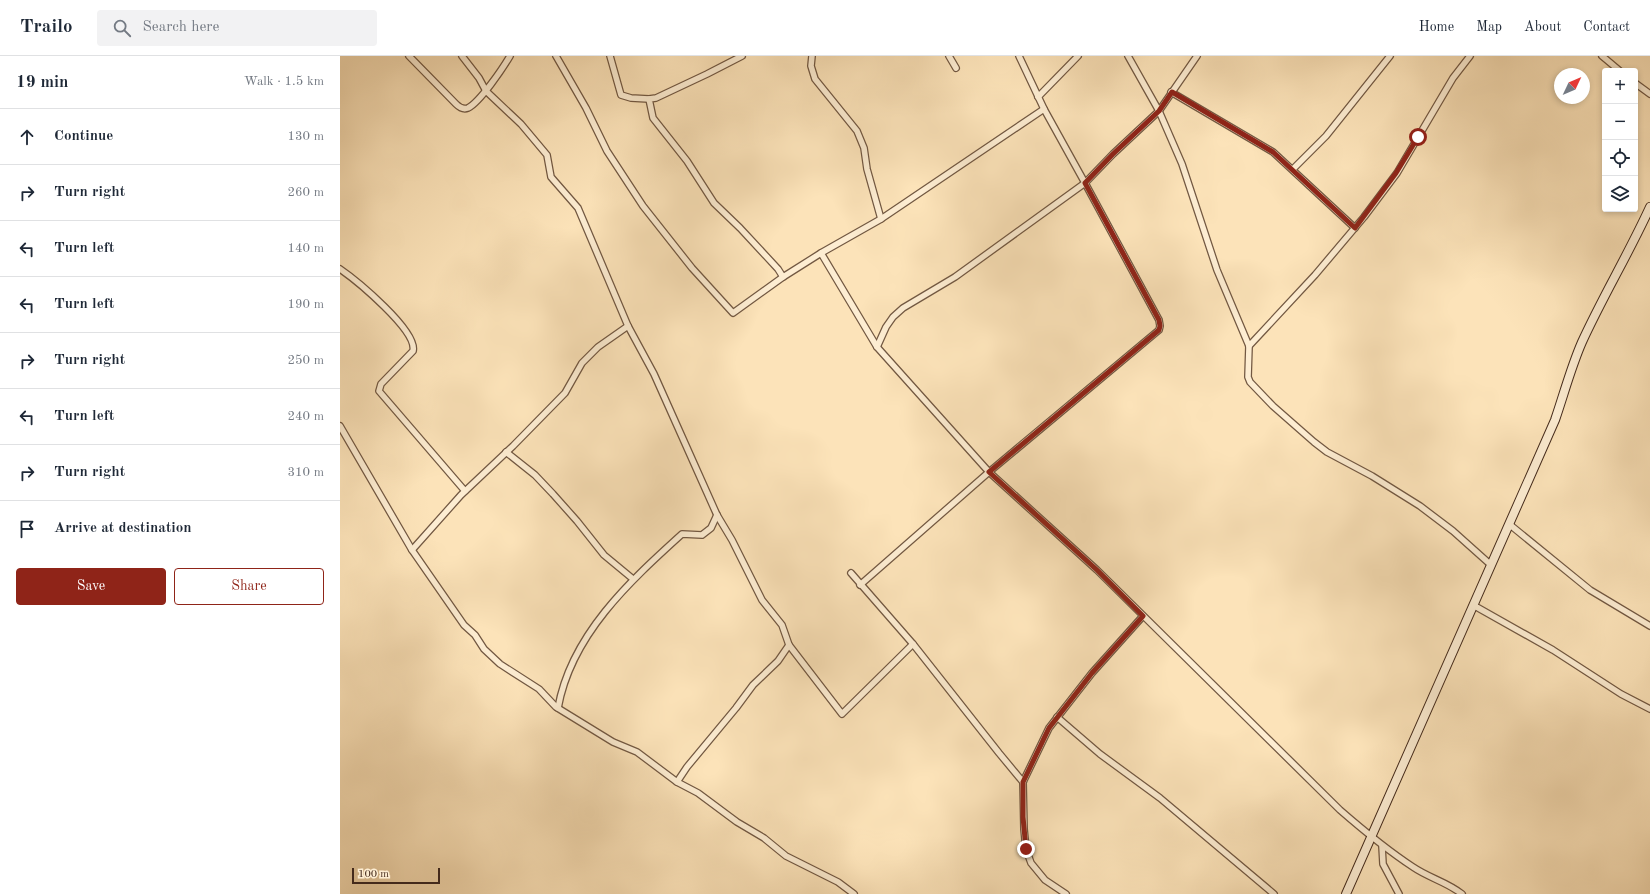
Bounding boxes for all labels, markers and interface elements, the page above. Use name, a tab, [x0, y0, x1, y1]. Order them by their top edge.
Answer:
search box	[97, 10, 377, 46]
icon: search	[111, 17, 133, 39]
text: Trailo	[20, 18, 73, 37]
text: Search here	[143, 20, 219, 35]
text: Home	[1419, 20, 1454, 34]
text: Map	[1476, 20, 1502, 34]
text: About	[1524, 20, 1561, 34]
text: Contact	[1583, 20, 1630, 34]
north arrow	[1554, 68, 1590, 104]
map controls	[1602, 68, 1638, 212]
button: +	[1602, 68, 1638, 104]
text: 19 min	[16, 74, 69, 91]
text: Walk · 1.5 km	[244, 75, 324, 88]
button: −	[1602, 104, 1638, 140]
icon: ahead	[16, 126, 38, 148]
route start	[1409, 128, 1427, 146]
text: Continue	[54, 129, 113, 144]
text: 130 m	[287, 130, 324, 143]
button: locate	[1602, 140, 1638, 176]
button: layers	[1602, 176, 1638, 212]
icon: right	[16, 182, 38, 204]
text: Turn right	[54, 185, 125, 200]
text: 260 m	[287, 186, 324, 199]
icon: left	[16, 238, 38, 260]
text: Turn left	[54, 241, 114, 256]
text: 140 m	[287, 242, 324, 255]
icon: left	[16, 294, 38, 316]
text: Turn left	[54, 297, 114, 312]
text: 190 m	[287, 298, 324, 311]
icon: right	[16, 350, 38, 372]
text: Turn right	[54, 353, 125, 368]
text: 250 m	[287, 354, 324, 367]
icon: left	[16, 406, 38, 428]
text: Turn left	[54, 409, 114, 424]
text: 240 m	[287, 410, 324, 423]
icon: right	[16, 462, 38, 484]
text: Turn right	[54, 465, 125, 480]
text: 310 m	[287, 466, 324, 479]
icon: arrive	[16, 518, 38, 540]
text: Arrive at destination	[54, 521, 192, 536]
button: Save	[16, 568, 166, 605]
button: Share	[174, 568, 324, 605]
route end	[1017, 840, 1035, 858]
scale bar	[352, 866, 440, 885]
text: 100 m	[358, 869, 389, 880]

